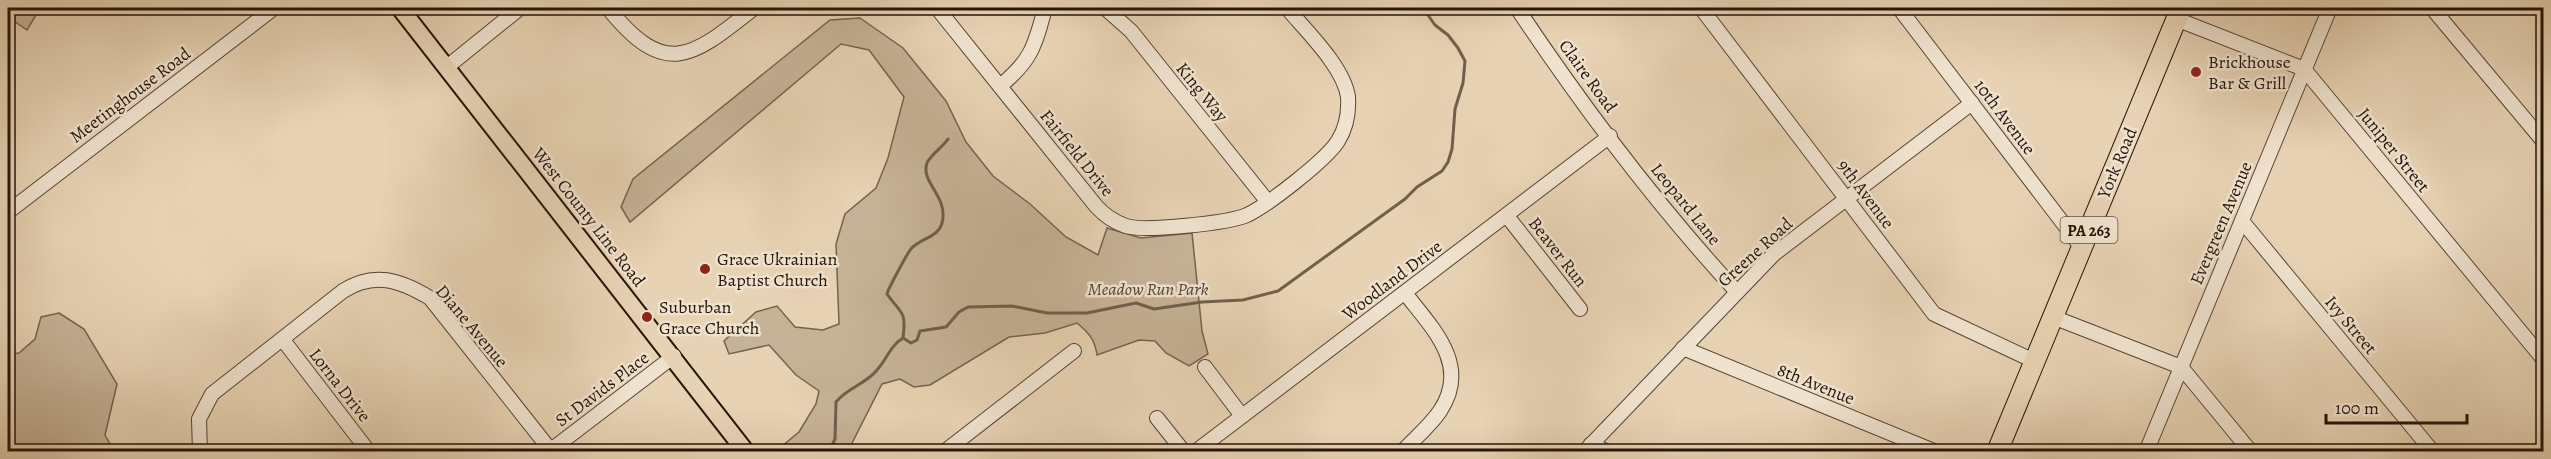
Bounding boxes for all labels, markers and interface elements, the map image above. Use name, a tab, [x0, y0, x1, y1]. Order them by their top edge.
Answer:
street label: Claire Road	[1553, 35, 1623, 118]
street label: Meetinghouse Road	[65, 41, 196, 148]
place label: Brickhouse Bar & Grill	[2208, 50, 2291, 95]
street label: King Way	[1171, 57, 1234, 128]
marker: Brickhouse Bar & Grill	[2189, 65, 2203, 79]
street label: 10th Avenue	[1969, 74, 2041, 160]
street label: Juniper Street	[2352, 103, 2436, 197]
street label: Fairfield Drive	[1034, 104, 1120, 202]
street label: York Road	[2091, 124, 2143, 203]
street label: West County Line Road	[526, 142, 651, 292]
street label: 9th Avenue	[1832, 154, 1900, 234]
street label: Leopard Lane	[1645, 158, 1727, 250]
street label: Evergreen Avenue	[2184, 158, 2258, 288]
street label: Beaver Run	[1523, 212, 1593, 292]
street label: Greene Road	[1712, 212, 1798, 292]
road number: PA 263	[2060, 217, 2118, 243]
street label: Woodland Drive	[1336, 235, 1447, 326]
place label: Grace Ukrainian Baptist Church	[717, 247, 837, 292]
marker: Grace Ukrainian Baptist Church	[698, 262, 712, 276]
park label: Meadow Run Park	[1088, 277, 1208, 301]
street label: Diane Avenue	[430, 280, 514, 372]
street label: Ivy Street	[2319, 291, 2383, 360]
place label: Suburban Grace Church	[659, 295, 760, 340]
marker: Suburban Grace Church	[640, 310, 654, 324]
street label: Lorna Drive	[304, 343, 376, 427]
street label: St Davids Place	[550, 346, 654, 432]
street label: 8th Avenue	[1774, 358, 1858, 410]
scale bar	[2326, 387, 2467, 425]
text: 100 m	[2335, 396, 2379, 420]

